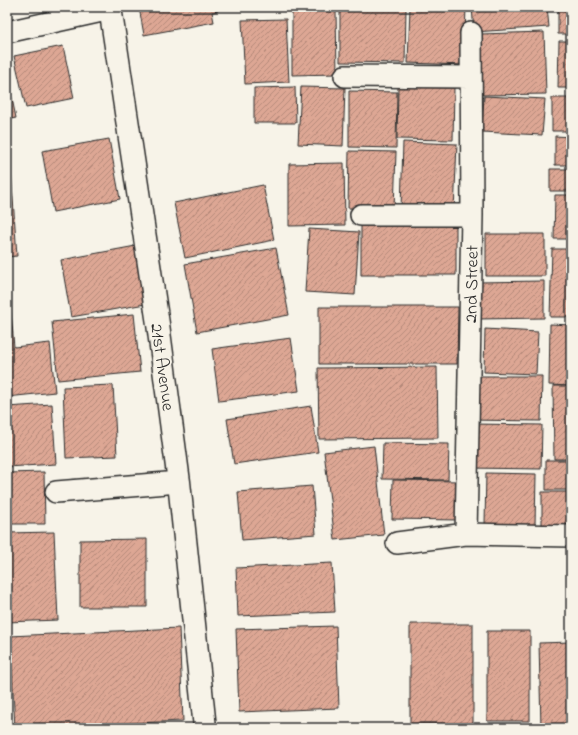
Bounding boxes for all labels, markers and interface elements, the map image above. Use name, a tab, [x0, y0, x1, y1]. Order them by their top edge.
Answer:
street label: 2nd Street	[459, 245, 487, 323]
street label: 21st Avenue	[142, 322, 180, 414]

